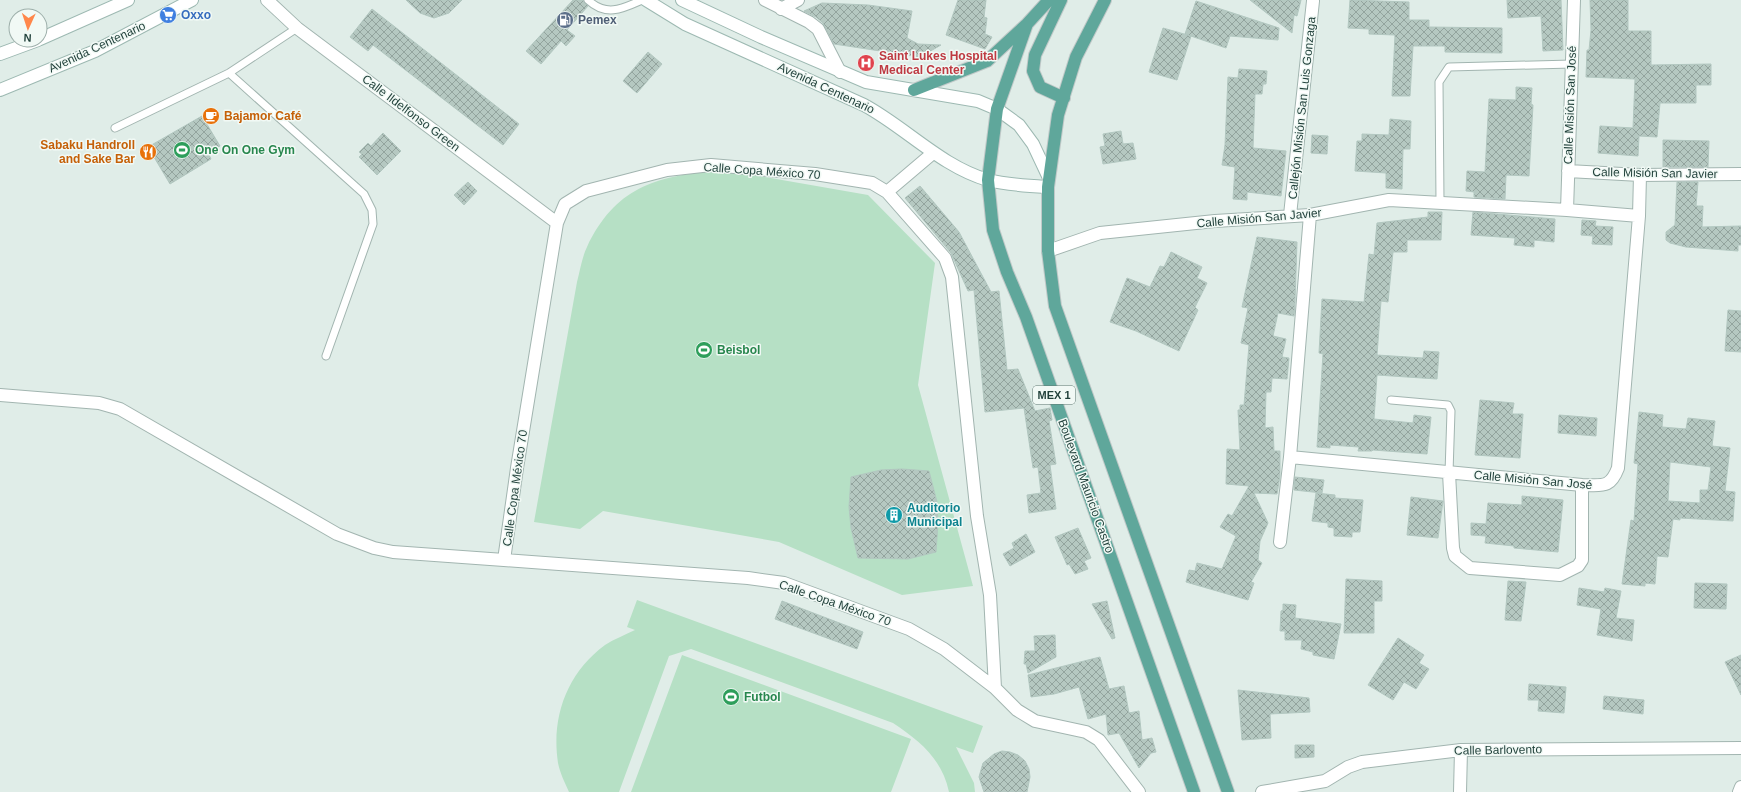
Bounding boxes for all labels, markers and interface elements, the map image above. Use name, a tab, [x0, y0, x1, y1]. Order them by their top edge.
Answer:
supermarket icon: Oxxo	[158, 5, 178, 25]
north arrow	[8, 8, 48, 48]
place label: Oxxo	[181, 8, 211, 22]
fuel station icon: Pemex	[555, 10, 575, 30]
place label: Pemex	[578, 13, 617, 27]
street label: Callejón Misión San Luis Gonzaga	[1285, 16, 1319, 200]
street label: Avenida Centenario	[46, 18, 148, 76]
text: N	[23, 32, 32, 44]
street label: Calle Misión San José	[1561, 45, 1579, 165]
place label: Saint Lukes Hospital Medical Center	[879, 49, 997, 77]
hospital icon: Saint Lukes Hospital Medical Center	[856, 53, 876, 73]
street label: Avenida Centenario	[775, 59, 877, 117]
street label: Calle Ildelfonso Green	[359, 72, 463, 154]
cafe icon: Bajamor Café	[201, 106, 221, 126]
place label: Bajamor Café	[224, 109, 302, 123]
place label: Sabaku Handroll and Sake Bar	[40, 138, 135, 166]
sports icon: One On One Gym	[172, 140, 192, 160]
restaurant icon: Sabaku Handroll and Sake Bar	[138, 142, 158, 162]
place label: One On One Gym	[195, 143, 295, 157]
street label: Calle Copa México 70	[703, 160, 821, 182]
street label: Calle Misión San Javier	[1592, 165, 1718, 181]
street label: Calle Misión San Javier	[1196, 206, 1322, 230]
sports icon: Beisbol	[694, 340, 714, 360]
place label: Beisbol	[717, 343, 760, 357]
road number: MEX 1	[1033, 386, 1075, 404]
street label: Boulevard Mauricio Castro	[1055, 417, 1117, 555]
street label: Calle Copa México 70	[500, 429, 530, 547]
street label: Calle Misión San José	[1473, 468, 1593, 492]
place label: Auditorio Municipal	[907, 501, 962, 529]
building icon: Auditorio Municipal	[884, 505, 904, 525]
street label: Calle Copa México 70	[777, 577, 893, 629]
sports icon: Futbol	[721, 687, 741, 707]
place label: Futbol	[744, 690, 781, 704]
street label: Calle Barlovento	[1454, 742, 1542, 758]

